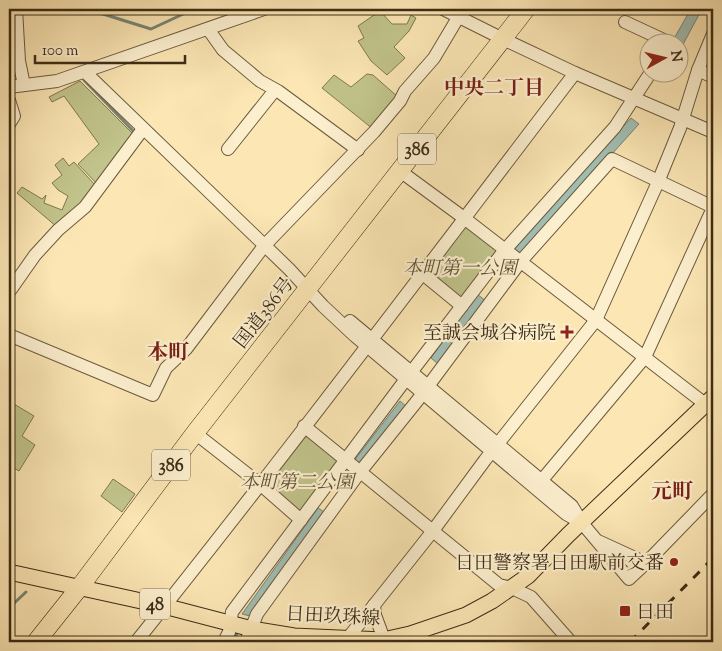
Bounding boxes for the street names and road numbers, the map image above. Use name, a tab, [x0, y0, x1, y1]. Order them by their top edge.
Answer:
road number: 386	[398, 134, 436, 164]
street label: 国道386号	[229, 272, 301, 355]
road number: 386	[152, 450, 190, 480]
road number: 48	[140, 588, 170, 620]
street label: 日田玖珠線	[285, 602, 381, 633]

